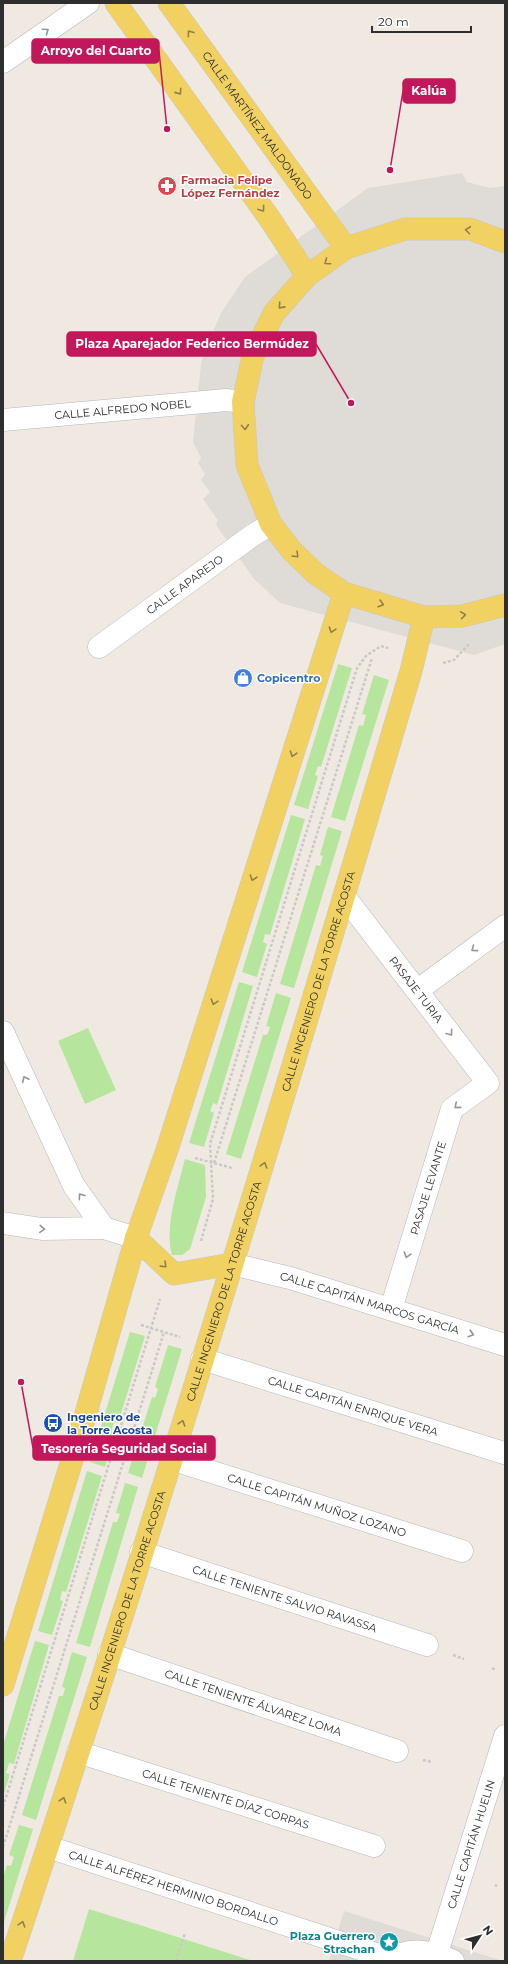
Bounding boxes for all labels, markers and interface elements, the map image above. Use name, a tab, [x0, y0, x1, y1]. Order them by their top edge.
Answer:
scale bar	[372, 8, 471, 34]
text: 20 m	[378, 14, 409, 29]
one-way arrow	[42, 29, 49, 36]
one-way arrow	[188, 30, 195, 37]
callout: Arroyo del Cuarto	[32, 39, 159, 63]
text: Arroyo del Cuarto	[40, 43, 151, 58]
street label: CALLE MARTÍNEZ MALDONADO	[199, 49, 316, 202]
callout: Kalúa	[403, 79, 455, 103]
text: Kalúa	[411, 83, 447, 98]
one-way arrow	[174, 88, 181, 95]
place label: Farmacia Felipe López Fernández	[181, 173, 279, 200]
pharmacy icon: Farmacia Felipe López Fernández	[156, 175, 178, 197]
one-way arrow	[258, 205, 265, 212]
one-way arrow	[465, 226, 471, 235]
one-way arrow	[324, 257, 331, 264]
one-way arrow	[279, 301, 286, 308]
callout: Plaza Aparejador Federico Bermúdez	[67, 332, 316, 356]
text: Plaza Aparejador Federico Bermúdez	[75, 336, 309, 351]
street label: CALLE ALFREDO NOBEL	[54, 396, 192, 422]
one-way arrow	[240, 424, 249, 430]
one-way arrow	[291, 550, 298, 558]
street label: CALLE APAREJO	[143, 552, 226, 617]
one-way arrow	[378, 599, 385, 608]
one-way arrow	[460, 611, 466, 620]
one-way arrow	[328, 626, 337, 633]
shop icon: Copicentro	[232, 667, 254, 689]
place label: Copicentro	[257, 671, 320, 685]
one-way arrow	[289, 750, 297, 757]
street label: CALLE INGENIERO DE LA TORRE ACOSTA	[278, 869, 358, 1093]
one-way arrow	[249, 874, 258, 881]
one-way arrow	[471, 944, 478, 951]
street label: PASAJE TURIA	[386, 954, 446, 1026]
one-way arrow	[210, 998, 219, 1005]
one-way arrow	[445, 1028, 452, 1035]
one-way arrow	[22, 1076, 30, 1084]
one-way arrow	[454, 1102, 462, 1109]
street label: PASAJE LEVANTE	[407, 1139, 449, 1237]
one-way arrow	[259, 1162, 268, 1169]
street label: CALLE INGENIERO DE LA TORRE ACOSTA	[183, 1179, 264, 1403]
one-way arrow	[79, 1194, 86, 1201]
one-way arrow	[39, 1224, 45, 1233]
one-way arrow	[404, 1251, 412, 1258]
one-way arrow	[159, 1260, 167, 1268]
street label: CALLE CAPITÁN MARCOS GARCÍA	[278, 1269, 461, 1337]
one-way arrow	[467, 1330, 474, 1338]
street label: CALLE CAPITÁN ENRIQUE VERA	[266, 1373, 440, 1439]
place label: Ingeniero de la Torre Acosta	[67, 1410, 152, 1437]
bus stop icon: Ingeniero de la Torre Acosta	[42, 1412, 64, 1434]
one-way arrow	[178, 1420, 186, 1427]
callout: Tesorería Seguridad Social	[33, 1436, 215, 1460]
text: Tesorería Seguridad Social	[41, 1441, 207, 1456]
street label: CALLE CAPITÁN MUÑOZ LOZANO	[226, 1470, 408, 1540]
street label: CALLE INGENIERO DE LA TORRE ACOSTA	[85, 1489, 168, 1712]
street label: CALLE TENIENTE SALVIO RAVASSA	[191, 1562, 379, 1635]
street label: CALLE TENIENTE ÁLVAREZ LOMA	[163, 1666, 343, 1739]
street label: CALLE TENIENTE DÍAZ CORPAS	[140, 1766, 311, 1832]
street label: CALLE CAPITÁN HUELIN	[444, 1778, 498, 1911]
one-way arrow	[58, 1797, 67, 1804]
street label: CALLE ALFÉREZ HERMINIO BORDALLO	[67, 1847, 280, 1929]
north arrow	[460, 1916, 500, 1956]
one-way arrow	[18, 1921, 26, 1928]
text: N	[480, 1922, 496, 1938]
place label: Plaza Guerrero Strachan	[290, 1929, 375, 1956]
place icon: Plaza Guerrero Strachan	[378, 1931, 400, 1953]

